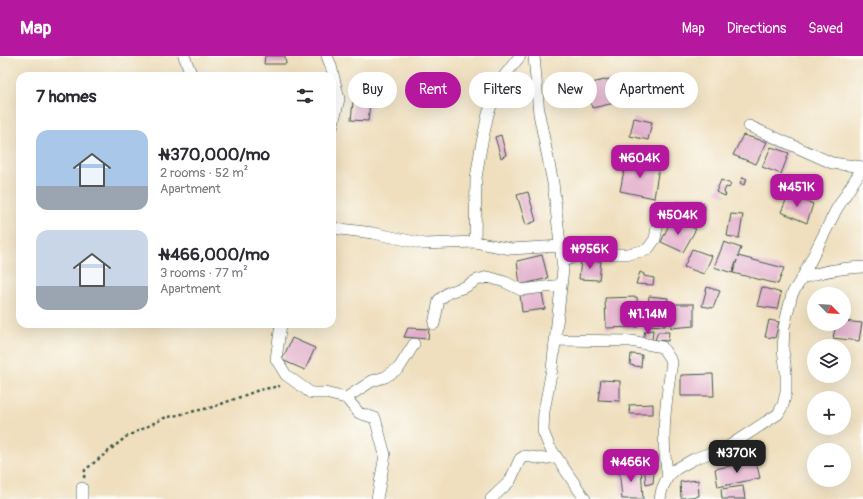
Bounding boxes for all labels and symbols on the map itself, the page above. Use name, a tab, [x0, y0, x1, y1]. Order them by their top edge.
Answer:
pin: ₦604K	[612, 145, 668, 179]
pin: ₦451K	[769, 174, 825, 208]
pin: ₦504K	[650, 202, 706, 236]
pin: ₦956K	[562, 236, 618, 270]
north arrow	[807, 287, 851, 331]
pin: ₦1.14M	[615, 301, 681, 335]
pin: ₦370K	[709, 440, 765, 474]
pin: ₦466K	[603, 449, 659, 483]

